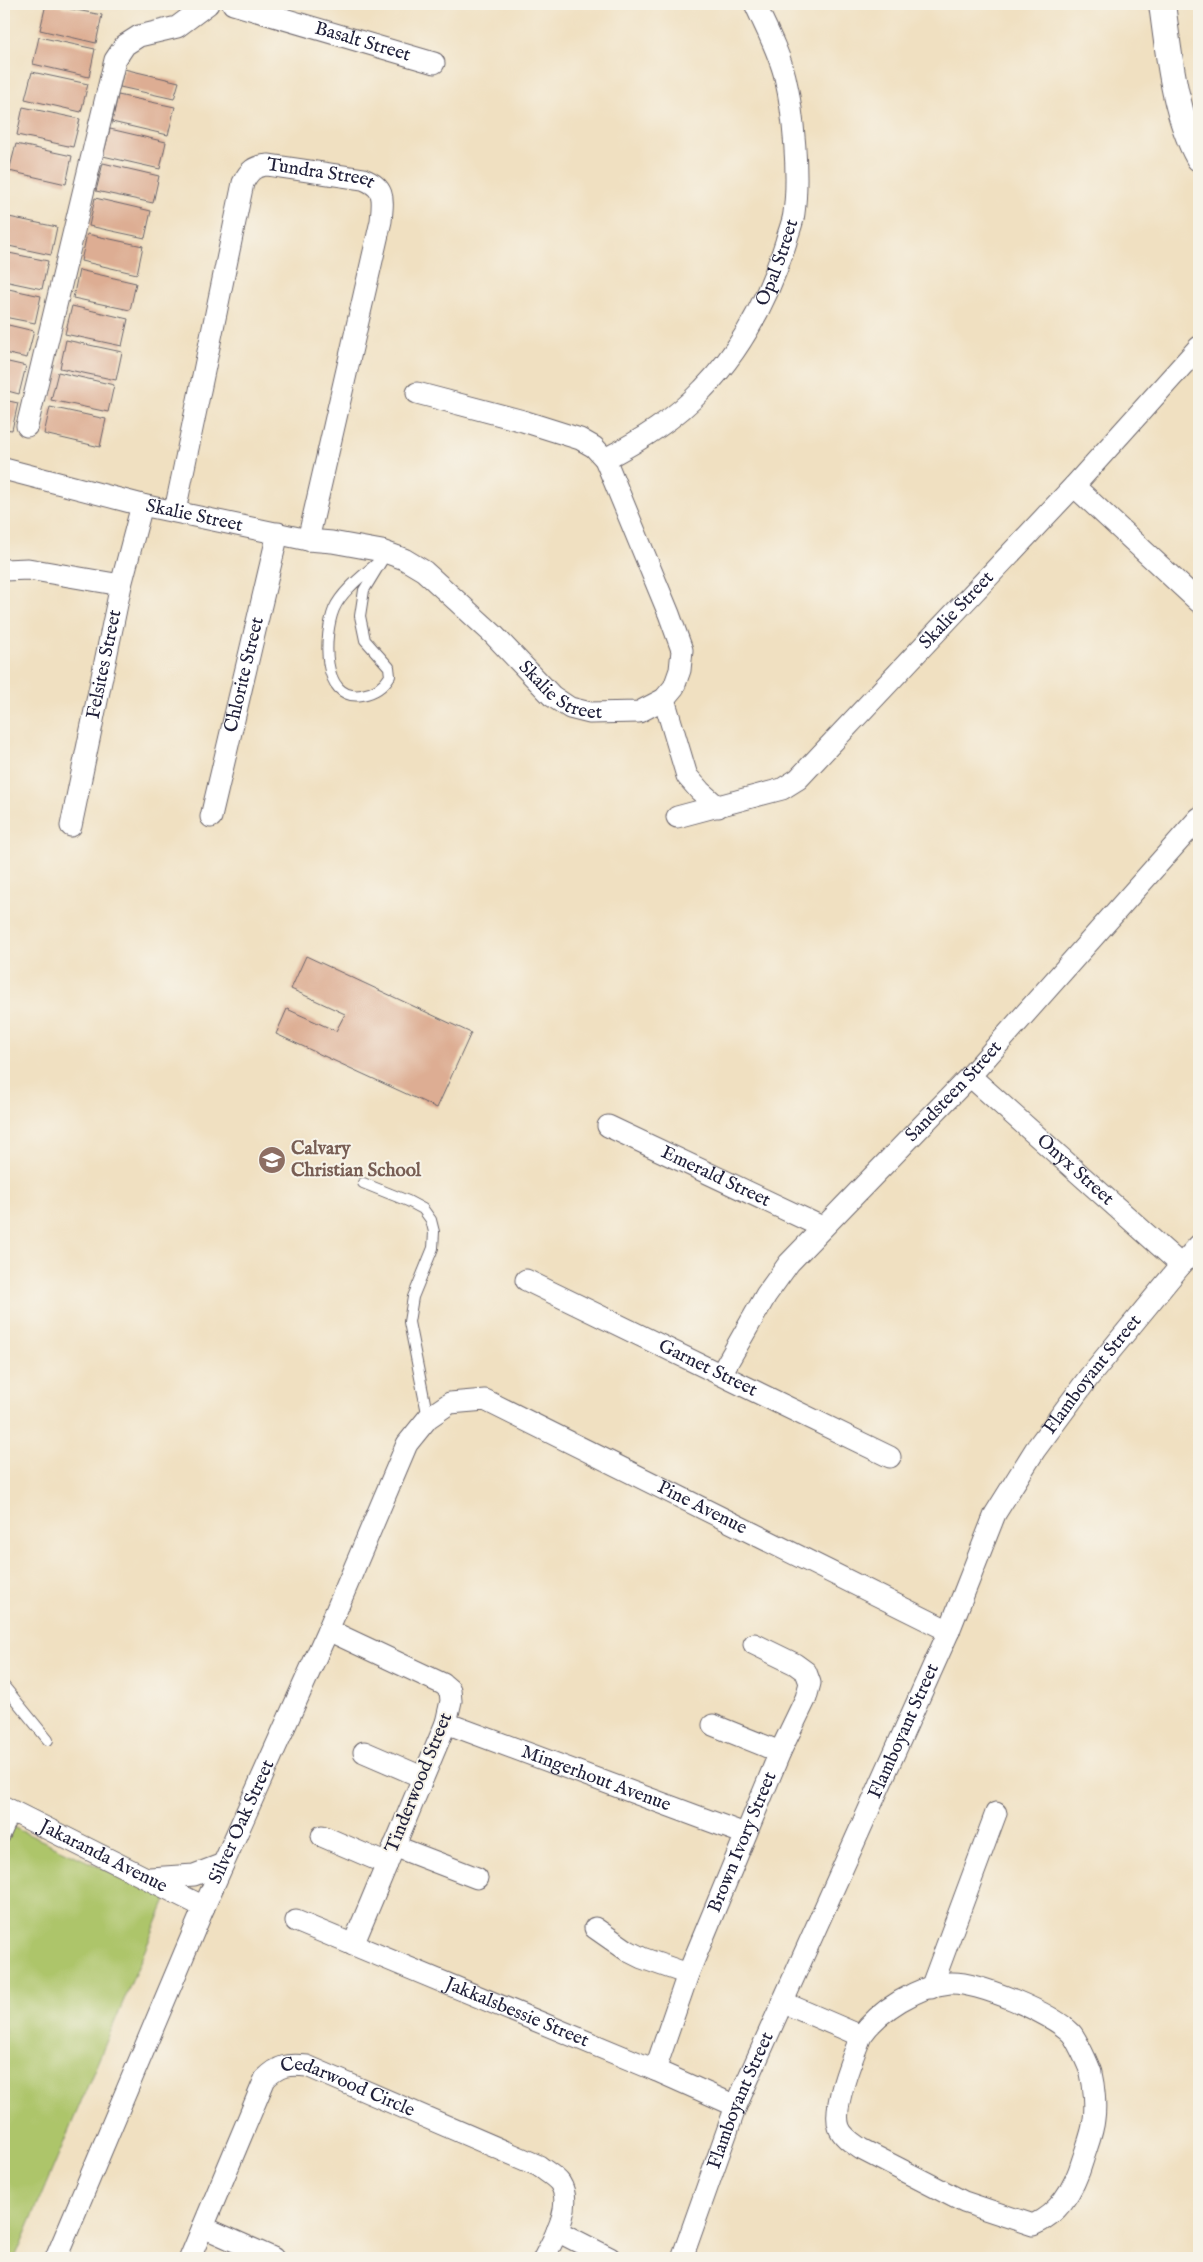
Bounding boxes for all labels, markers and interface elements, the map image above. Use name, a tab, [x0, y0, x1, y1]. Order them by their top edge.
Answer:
street label: Basalt Street	[312, 17, 414, 68]
street label: Tundra Street	[265, 153, 380, 195]
street label: Opal Street	[750, 216, 804, 310]
street label: Skalie Street	[144, 494, 245, 538]
street label: Skalie Street	[914, 566, 1000, 655]
street label: Felsites Street	[81, 607, 128, 721]
street label: Chlorite Street	[219, 614, 270, 735]
street label: Skalie Street	[513, 656, 603, 725]
street label: Sandsteen Street	[900, 1036, 1008, 1147]
street label: Onyx Street	[1031, 1129, 1119, 1211]
place label: Calvary Christian School	[291, 1137, 422, 1183]
street label: Emerald Street	[657, 1141, 775, 1213]
school or university icon: Calvary Christian School	[257, 1145, 287, 1175]
street label: Flamboyant Street	[1038, 1309, 1147, 1439]
street label: Garnet Street	[654, 1334, 762, 1403]
street label: Pine Avenue	[653, 1476, 751, 1541]
street label: Flamboyant Street	[863, 1659, 945, 1803]
street label: Tinderwood Street	[380, 1709, 458, 1857]
street label: Mingerhout Avenue	[518, 1740, 674, 1818]
street label: Silver Oak Street	[204, 1756, 280, 1888]
street label: Brown Ivory Street	[703, 1768, 783, 1916]
street label: Jakaranda Avenue	[34, 1814, 171, 1899]
street label: Jakkalsbessie Street	[439, 1971, 593, 2053]
street label: Flamboyant Street	[703, 2028, 780, 2172]
street label: Cedarwood Circle	[279, 2053, 419, 2123]

